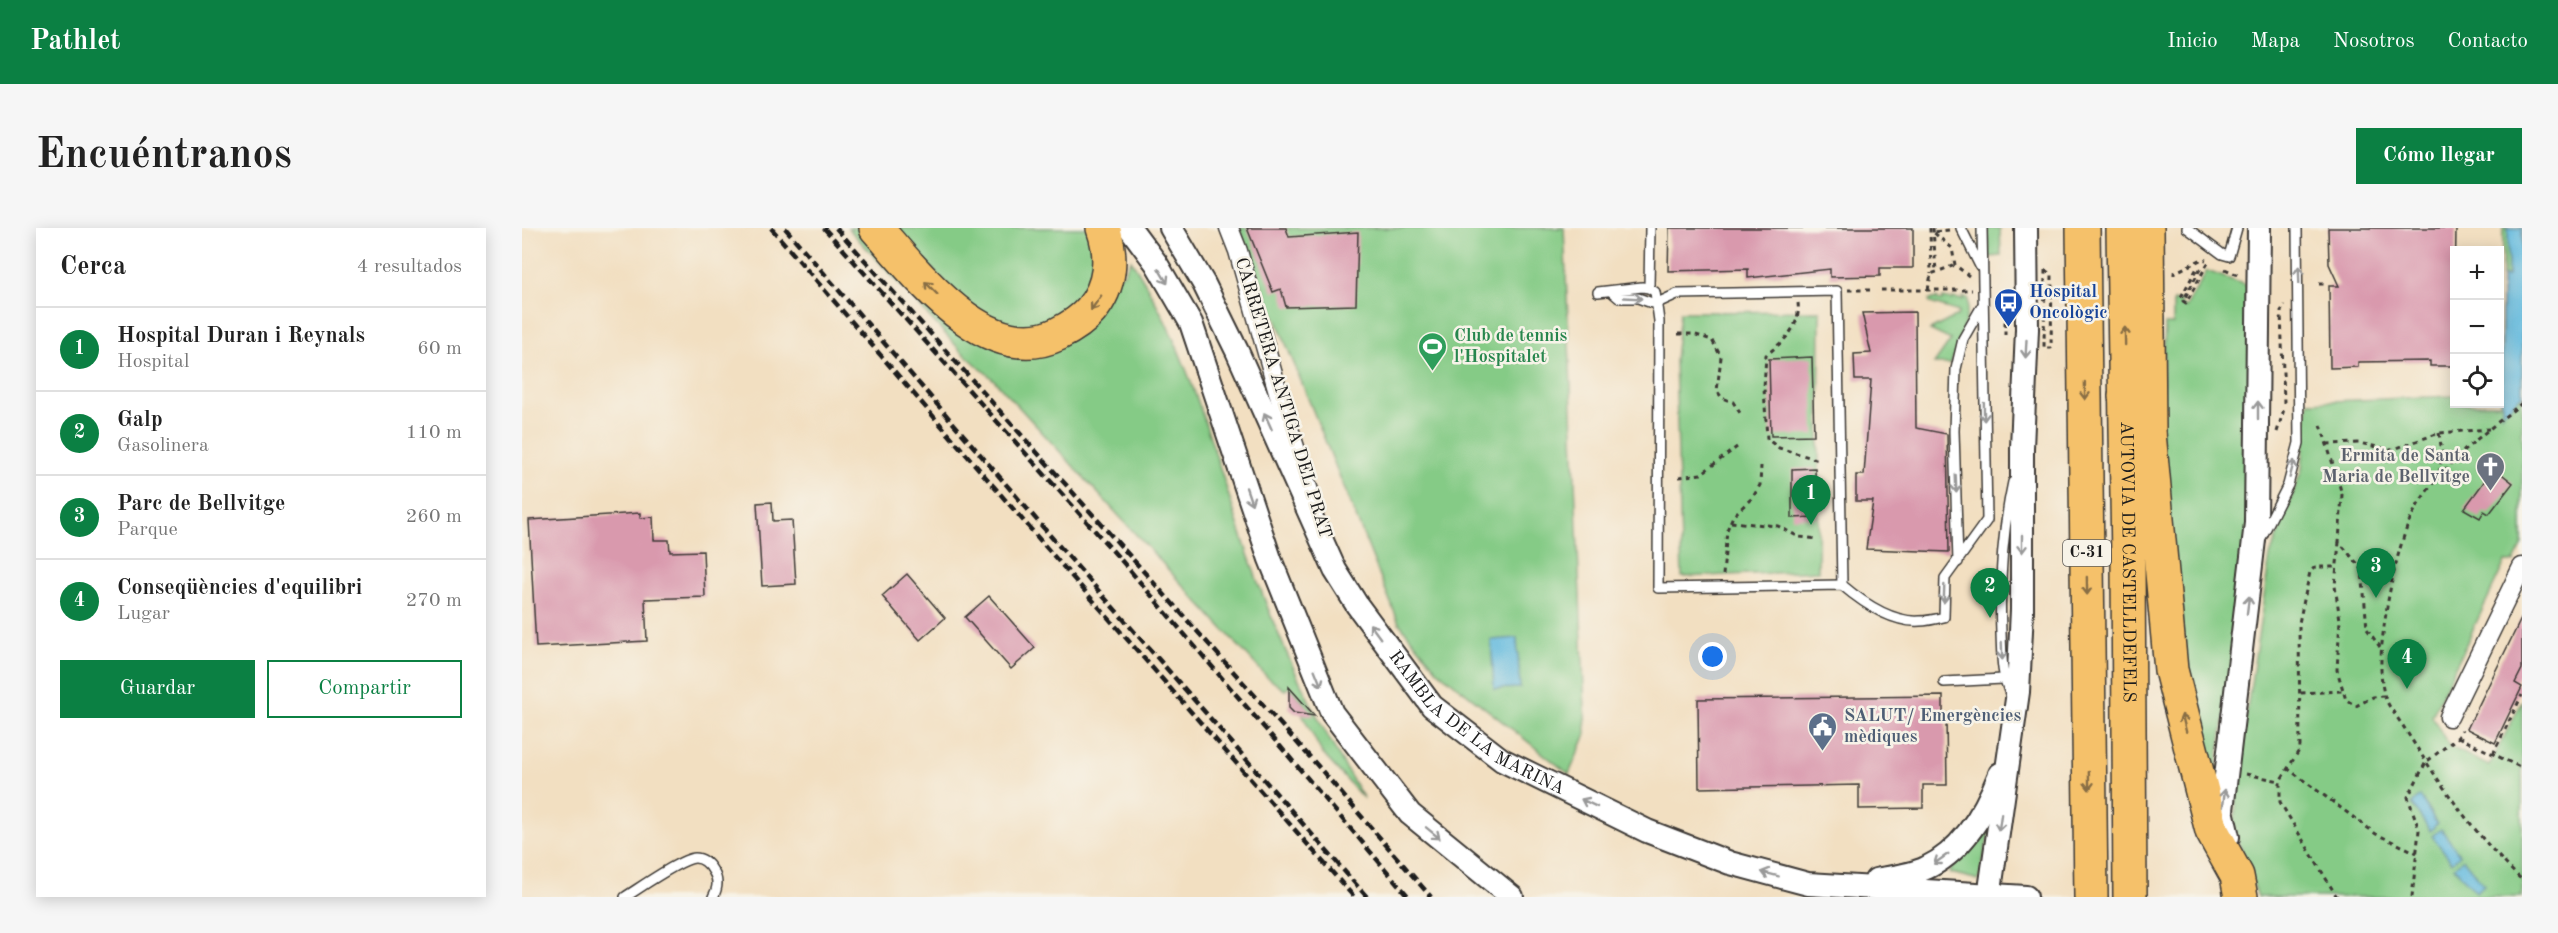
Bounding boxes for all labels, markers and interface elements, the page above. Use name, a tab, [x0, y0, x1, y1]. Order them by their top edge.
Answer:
text: Pathlet	[30, 28, 121, 56]
text: Inicio	[2167, 31, 2218, 52]
text: Mapa	[2251, 31, 2300, 52]
text: Nosotros	[2333, 31, 2415, 52]
text: Contacto	[2448, 31, 2528, 52]
button: Cómo llegar	[2356, 128, 2522, 184]
text: Encuéntranos	[36, 135, 292, 177]
map controls	[2450, 246, 2504, 408]
button: +	[2450, 246, 2504, 300]
text: Cerca	[60, 254, 126, 280]
street label: CARRETERA ANTIGA DEL PRAT	[1232, 256, 1334, 540]
text: 4 resultados	[357, 257, 462, 277]
one-way arrow	[2293, 266, 2304, 285]
one-way arrow	[1158, 267, 1170, 284]
one-way arrow	[923, 280, 938, 295]
place label: Hospital Oncològic	[2029, 283, 2108, 322]
bus stop icon: Hospital Oncològic	[1992, 286, 2024, 328]
one-way arrow	[1623, 293, 1643, 304]
one-way arrow	[1089, 295, 1102, 312]
button: −	[2450, 300, 2504, 354]
text: Hospital Duran i Reynals	[117, 325, 365, 347]
one-way arrow	[2119, 326, 2131, 346]
place label: Club de tennis l'Hospitalet	[1454, 327, 1567, 366]
sports icon: Club de tennis l'Hospitalet	[1417, 330, 1449, 372]
text: 1	[74, 339, 85, 359]
text: 60 m	[417, 339, 462, 359]
one-way arrow	[2021, 339, 2032, 359]
text: Hospital	[117, 352, 189, 372]
button: locate	[2450, 354, 2504, 408]
one-way arrow	[2079, 381, 2091, 401]
one-way arrow	[2252, 401, 2264, 421]
one-way arrow	[1979, 402, 1990, 422]
text: Galp	[117, 409, 163, 431]
one-way arrow	[1262, 412, 1273, 430]
street label: AUTOVIA DE CASTELLDEFELS	[2117, 421, 2138, 703]
text: 2	[74, 423, 85, 443]
text: 110 m	[406, 423, 462, 443]
text: Gasolinera	[117, 436, 209, 456]
place label: Ermita de Santa Maria de Bellvitge	[2322, 447, 2470, 486]
church icon: Ermita de Santa Maria de Bellvitge	[2475, 450, 2507, 492]
one-way arrow	[2287, 460, 2298, 479]
one-way arrow	[1950, 474, 1961, 494]
pin: 1	[1792, 476, 1830, 525]
one-way arrow	[1244, 486, 1255, 505]
text: Parc de Bellvitge	[117, 493, 285, 515]
text: 3	[74, 507, 85, 527]
text: 260 m	[406, 507, 462, 527]
text: Parque	[117, 520, 178, 540]
one-way arrow	[2016, 534, 2028, 554]
road number: C-31	[2063, 540, 2111, 566]
pin: 3	[2356, 548, 2396, 598]
pin: 2	[1970, 568, 2010, 618]
one-way arrow	[2081, 576, 2093, 596]
text: Conseqüències d'equilibri	[117, 577, 362, 599]
one-way arrow	[1939, 583, 1950, 603]
text: 4	[74, 591, 85, 611]
text: 270 m	[406, 591, 462, 611]
one-way arrow	[2242, 595, 2253, 615]
text: Lugar	[117, 604, 170, 624]
one-way arrow	[1369, 623, 1382, 639]
one-way arrow	[1996, 640, 2007, 660]
pin: 4	[2388, 640, 2426, 689]
your location	[1698, 642, 1727, 671]
street label: RAMBLA DE LA MARINA	[1385, 647, 1568, 798]
button: Guardar	[60, 660, 255, 718]
button: Compartir	[267, 660, 462, 718]
one-way arrow	[1313, 668, 1324, 687]
place label: SALUT/ Emergències mèdiques	[1844, 707, 2021, 746]
public building icon: SALUT/ Emergències mèdiques	[1807, 710, 1839, 752]
one-way arrow	[2178, 713, 2190, 732]
one-way arrow	[2084, 771, 2095, 791]
one-way arrow	[2218, 789, 2229, 809]
one-way arrow	[1580, 796, 1598, 808]
one-way arrow	[1995, 812, 2006, 831]
one-way arrow	[1425, 826, 1441, 839]
one-way arrow	[1932, 852, 1949, 865]
one-way arrow	[1761, 867, 1780, 879]

